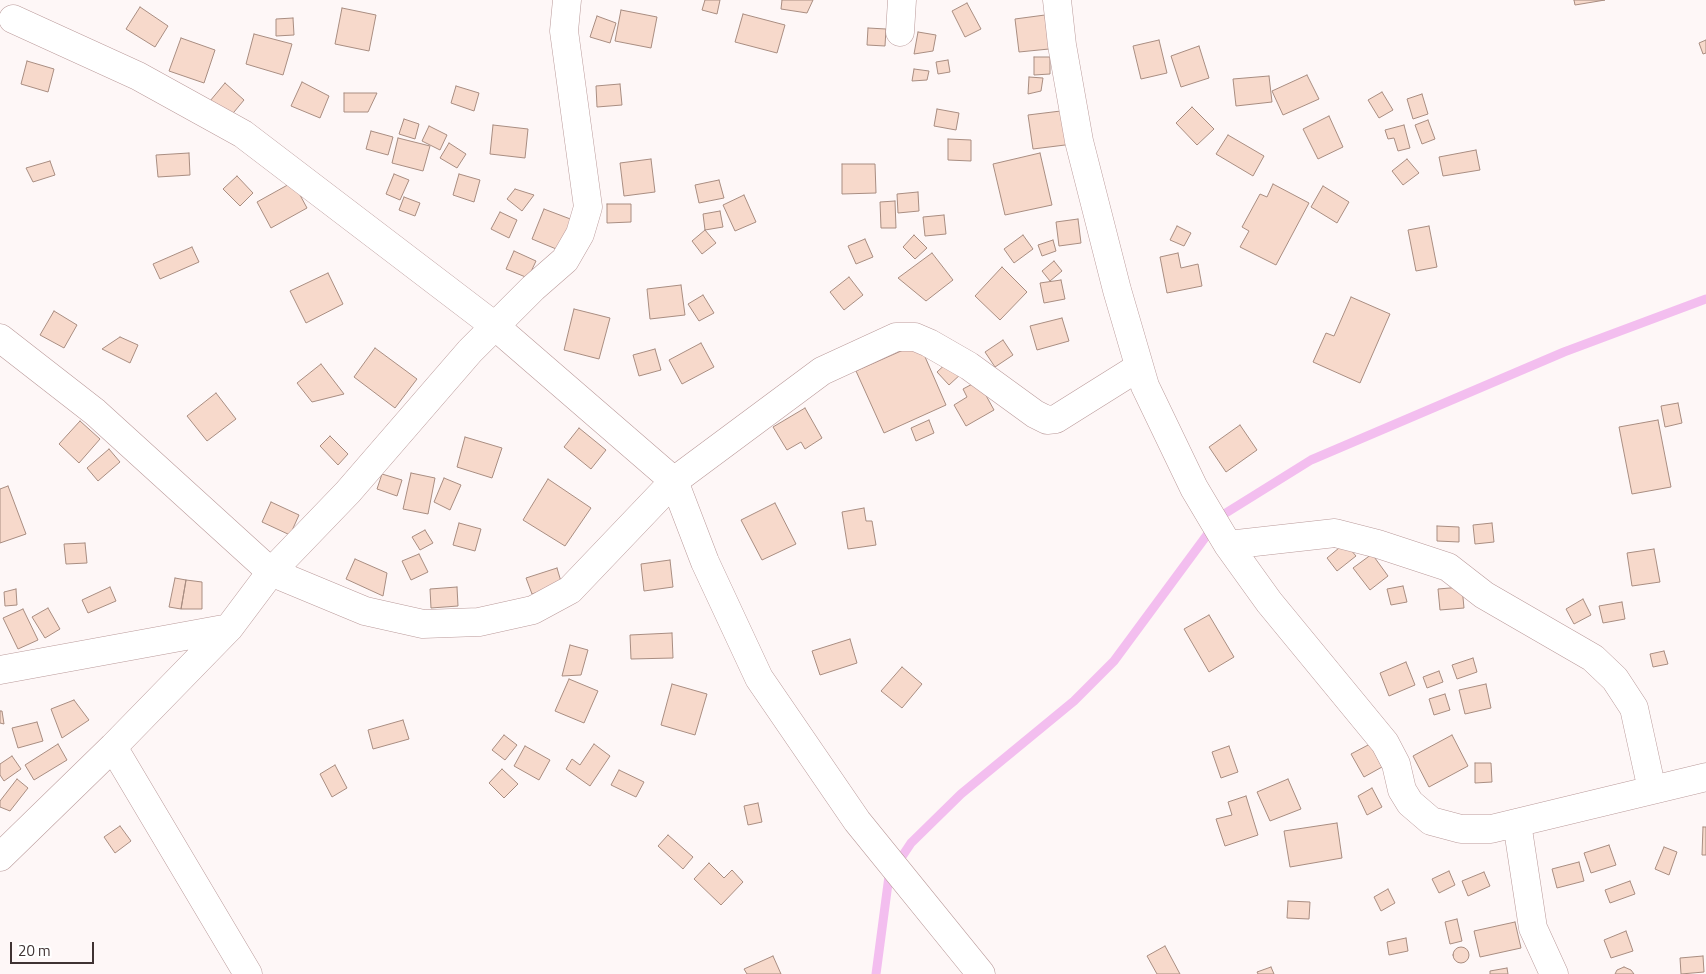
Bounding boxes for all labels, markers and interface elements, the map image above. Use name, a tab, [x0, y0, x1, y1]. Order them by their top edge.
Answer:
scale bar	[12, 932, 96, 964]
text: 20 m	[18, 939, 51, 962]

